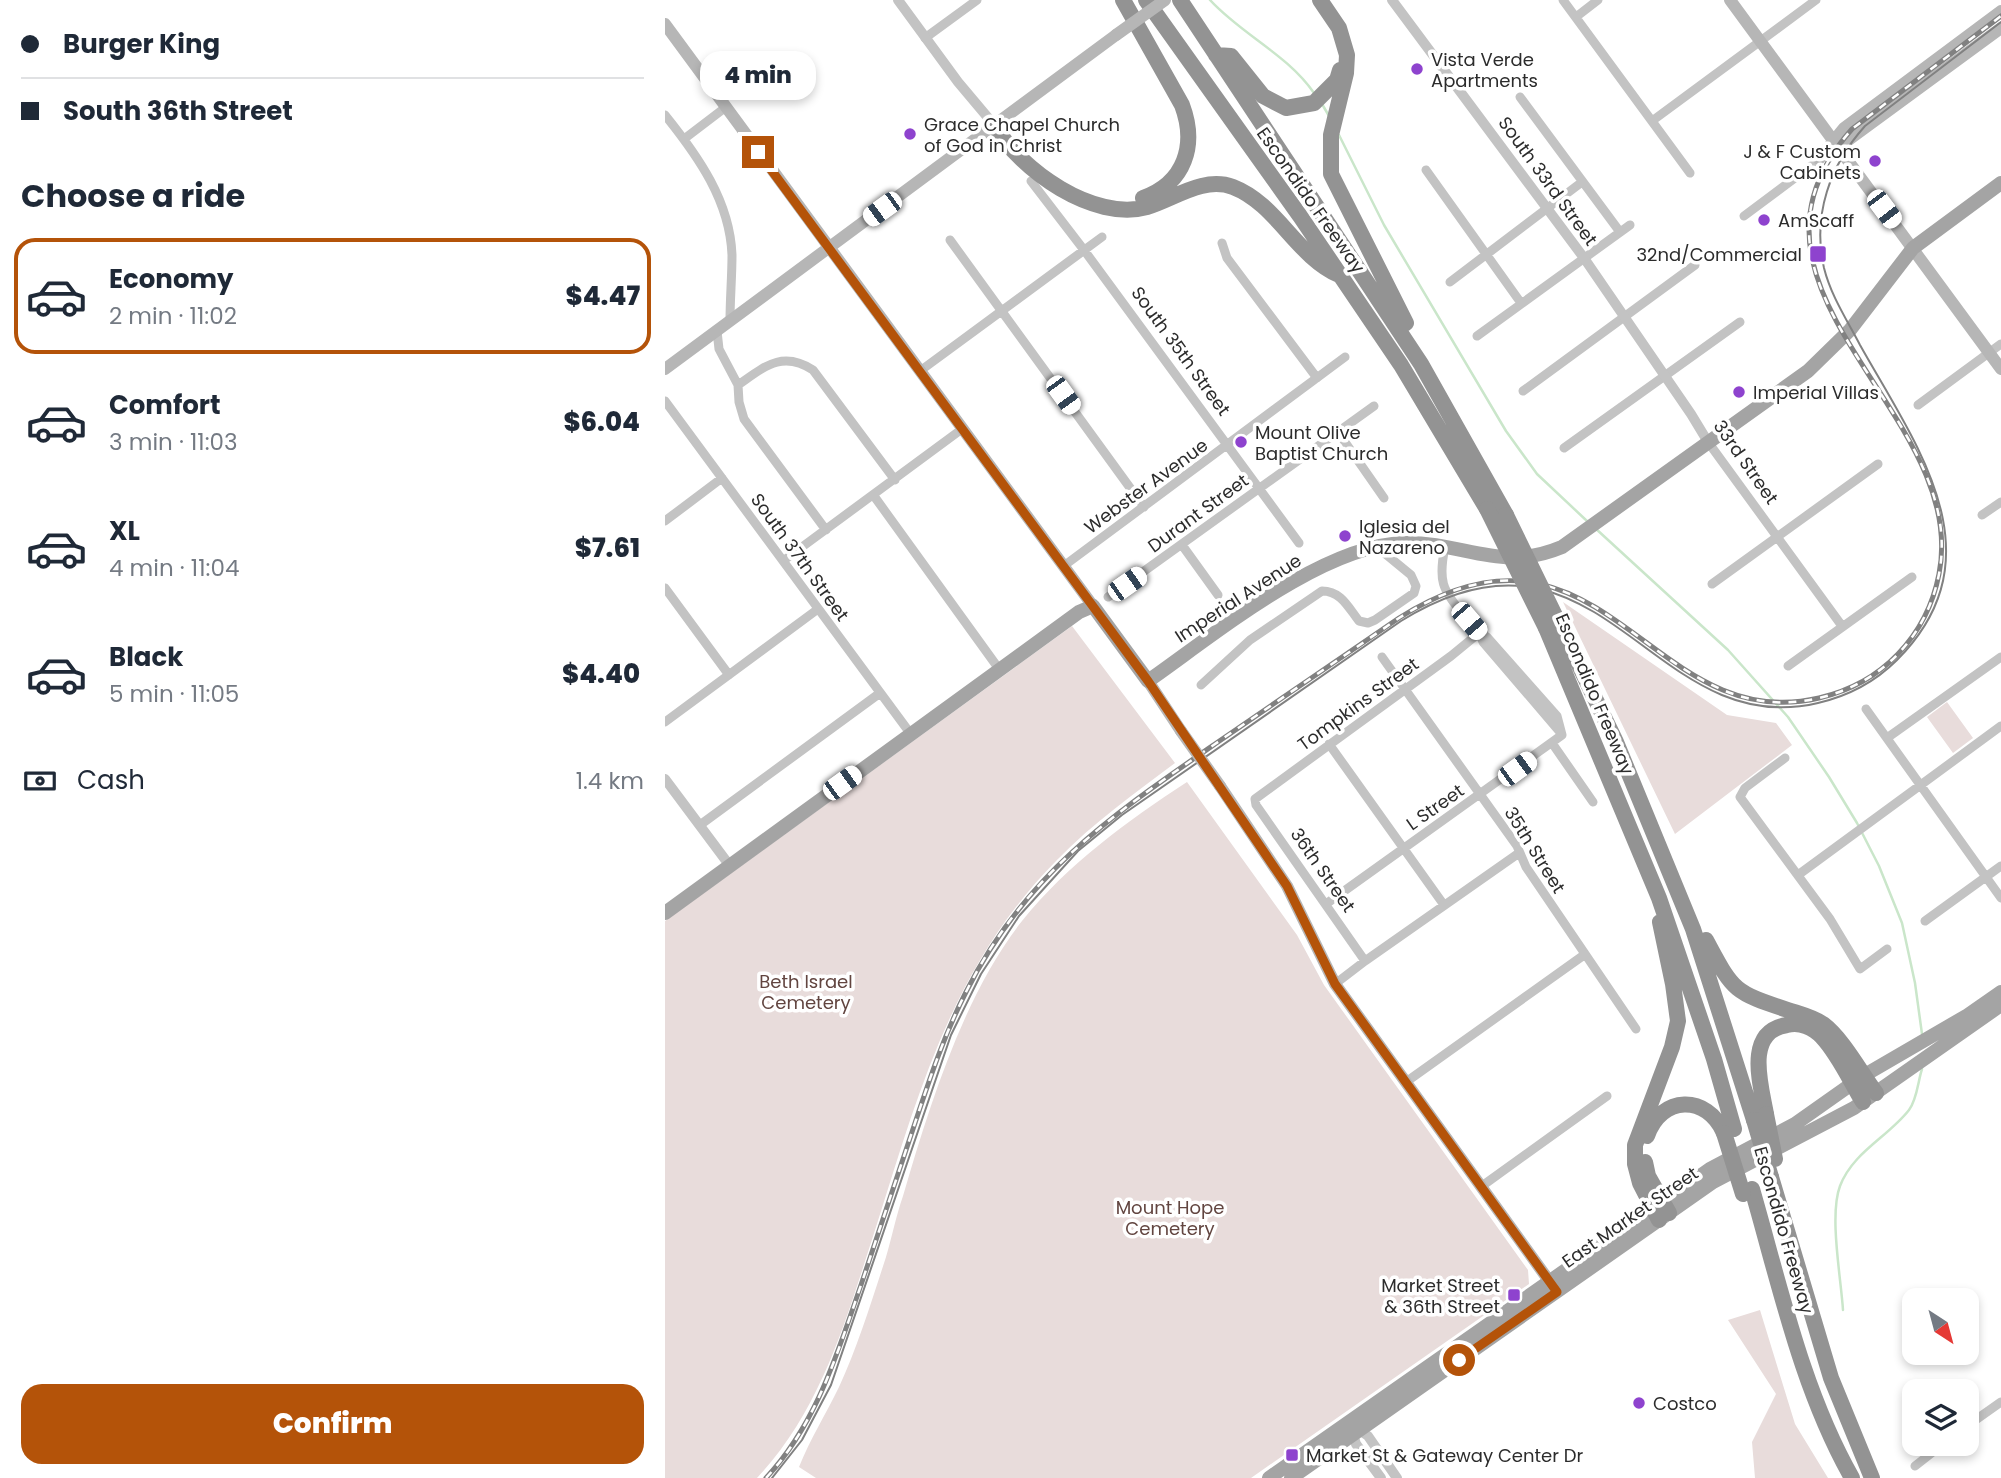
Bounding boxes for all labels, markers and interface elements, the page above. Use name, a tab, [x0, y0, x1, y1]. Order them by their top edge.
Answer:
text: Burger King	[63, 26, 220, 62]
place label: Vista Verde Apartments	[1431, 47, 1538, 93]
callout: 4 min	[700, 51, 816, 100]
text: 4 min	[724, 59, 792, 91]
marker: Vista Verde Apartments	[1409, 61, 1425, 77]
text: South 36th Street	[63, 93, 293, 129]
street label: South 33rd Street	[1493, 111, 1603, 251]
place label: Grace Chapel Church of God in Christ	[924, 112, 1120, 158]
street label: Escondido Freeway	[1251, 122, 1371, 278]
marker: Grace Chapel Church of God in Christ	[902, 126, 918, 142]
route end	[742, 136, 774, 168]
place label: J & F Custom Cabinets	[1743, 139, 1861, 185]
marker: J & F Custom Cabinets	[1867, 153, 1883, 169]
text: Choose a ride	[21, 173, 245, 218]
car	[1863, 186, 1906, 232]
car	[859, 188, 906, 230]
place label: AmScaff	[1778, 208, 1854, 233]
marker: AmScaff	[1756, 212, 1772, 228]
place label: 32nd/Commercial	[1636, 242, 1802, 267]
marker: 32nd/Commercial	[1808, 244, 1828, 264]
text: Economy	[109, 261, 233, 297]
icon: car	[25, 265, 88, 328]
text: $4.47	[565, 278, 640, 314]
street label: South 35th Street	[1126, 281, 1236, 421]
text: 2 min · 11:02	[109, 300, 237, 332]
car	[1043, 372, 1084, 418]
place label: Imperial Villas	[1753, 380, 1879, 405]
marker: Imperial Villas	[1731, 384, 1747, 400]
text: Comfort	[109, 387, 221, 423]
icon: car	[25, 391, 88, 454]
text: $6.04	[563, 404, 640, 440]
street label: 33rd Street	[1708, 415, 1784, 509]
place label: Mount Olive Baptist Church	[1255, 420, 1388, 466]
text: 3 min · 11:03	[109, 426, 238, 458]
street label: Webster Avenue	[1079, 433, 1213, 539]
marker: Mount Olive Baptist Church	[1233, 434, 1249, 450]
street label: Durant Street	[1143, 468, 1253, 558]
street label: South 37th Street	[745, 488, 855, 626]
text: XL	[109, 513, 140, 549]
place label: Iglesia del Nazareno	[1359, 514, 1450, 560]
icon: car	[25, 517, 88, 580]
marker: Iglesia del Nazareno	[1337, 528, 1353, 544]
text: $7.61	[575, 530, 640, 566]
street label: Imperial Avenue	[1170, 548, 1306, 648]
text: 4 min · 11:04	[109, 552, 239, 584]
car	[1104, 563, 1151, 605]
car	[1448, 598, 1491, 644]
street label: Escondido Freeway	[1550, 610, 1640, 778]
text: Black	[109, 639, 183, 675]
icon: car	[25, 643, 88, 706]
street label: Tompkins Street	[1292, 652, 1424, 756]
text: $4.40	[562, 656, 640, 692]
text: 5 min · 11:05	[109, 678, 239, 710]
car	[1494, 748, 1541, 790]
icon: cash	[21, 762, 59, 800]
text: Cash	[77, 762, 145, 798]
car	[819, 762, 866, 804]
text: 1.4 km	[576, 765, 644, 797]
street label: L Street	[1401, 778, 1469, 836]
street label: 35th Street	[1499, 802, 1571, 898]
street label: 36th Street	[1285, 823, 1361, 917]
park label: Beth Israel Cemetery	[759, 969, 853, 1015]
street label: Escondido Freeway	[1748, 1143, 1820, 1317]
street label: East Market Street	[1557, 1161, 1703, 1273]
park label: Mount Hope Cemetery	[1116, 1195, 1224, 1241]
place label: Market Street & 36th Street	[1381, 1273, 1500, 1319]
marker: Market Street & 36th Street	[1506, 1287, 1522, 1303]
north arrow	[1902, 1288, 1979, 1365]
map controls	[1902, 1288, 1979, 1456]
route start	[1443, 1344, 1475, 1376]
button: layers	[1902, 1379, 1979, 1456]
button: Confirm	[21, 1384, 644, 1464]
place label: Costco	[1653, 1391, 1717, 1416]
marker: Costco	[1631, 1395, 1647, 1411]
place label: Market St & Gateway Center Dr	[1306, 1443, 1583, 1468]
marker: Market St & Gateway Center Dr	[1284, 1447, 1300, 1463]

